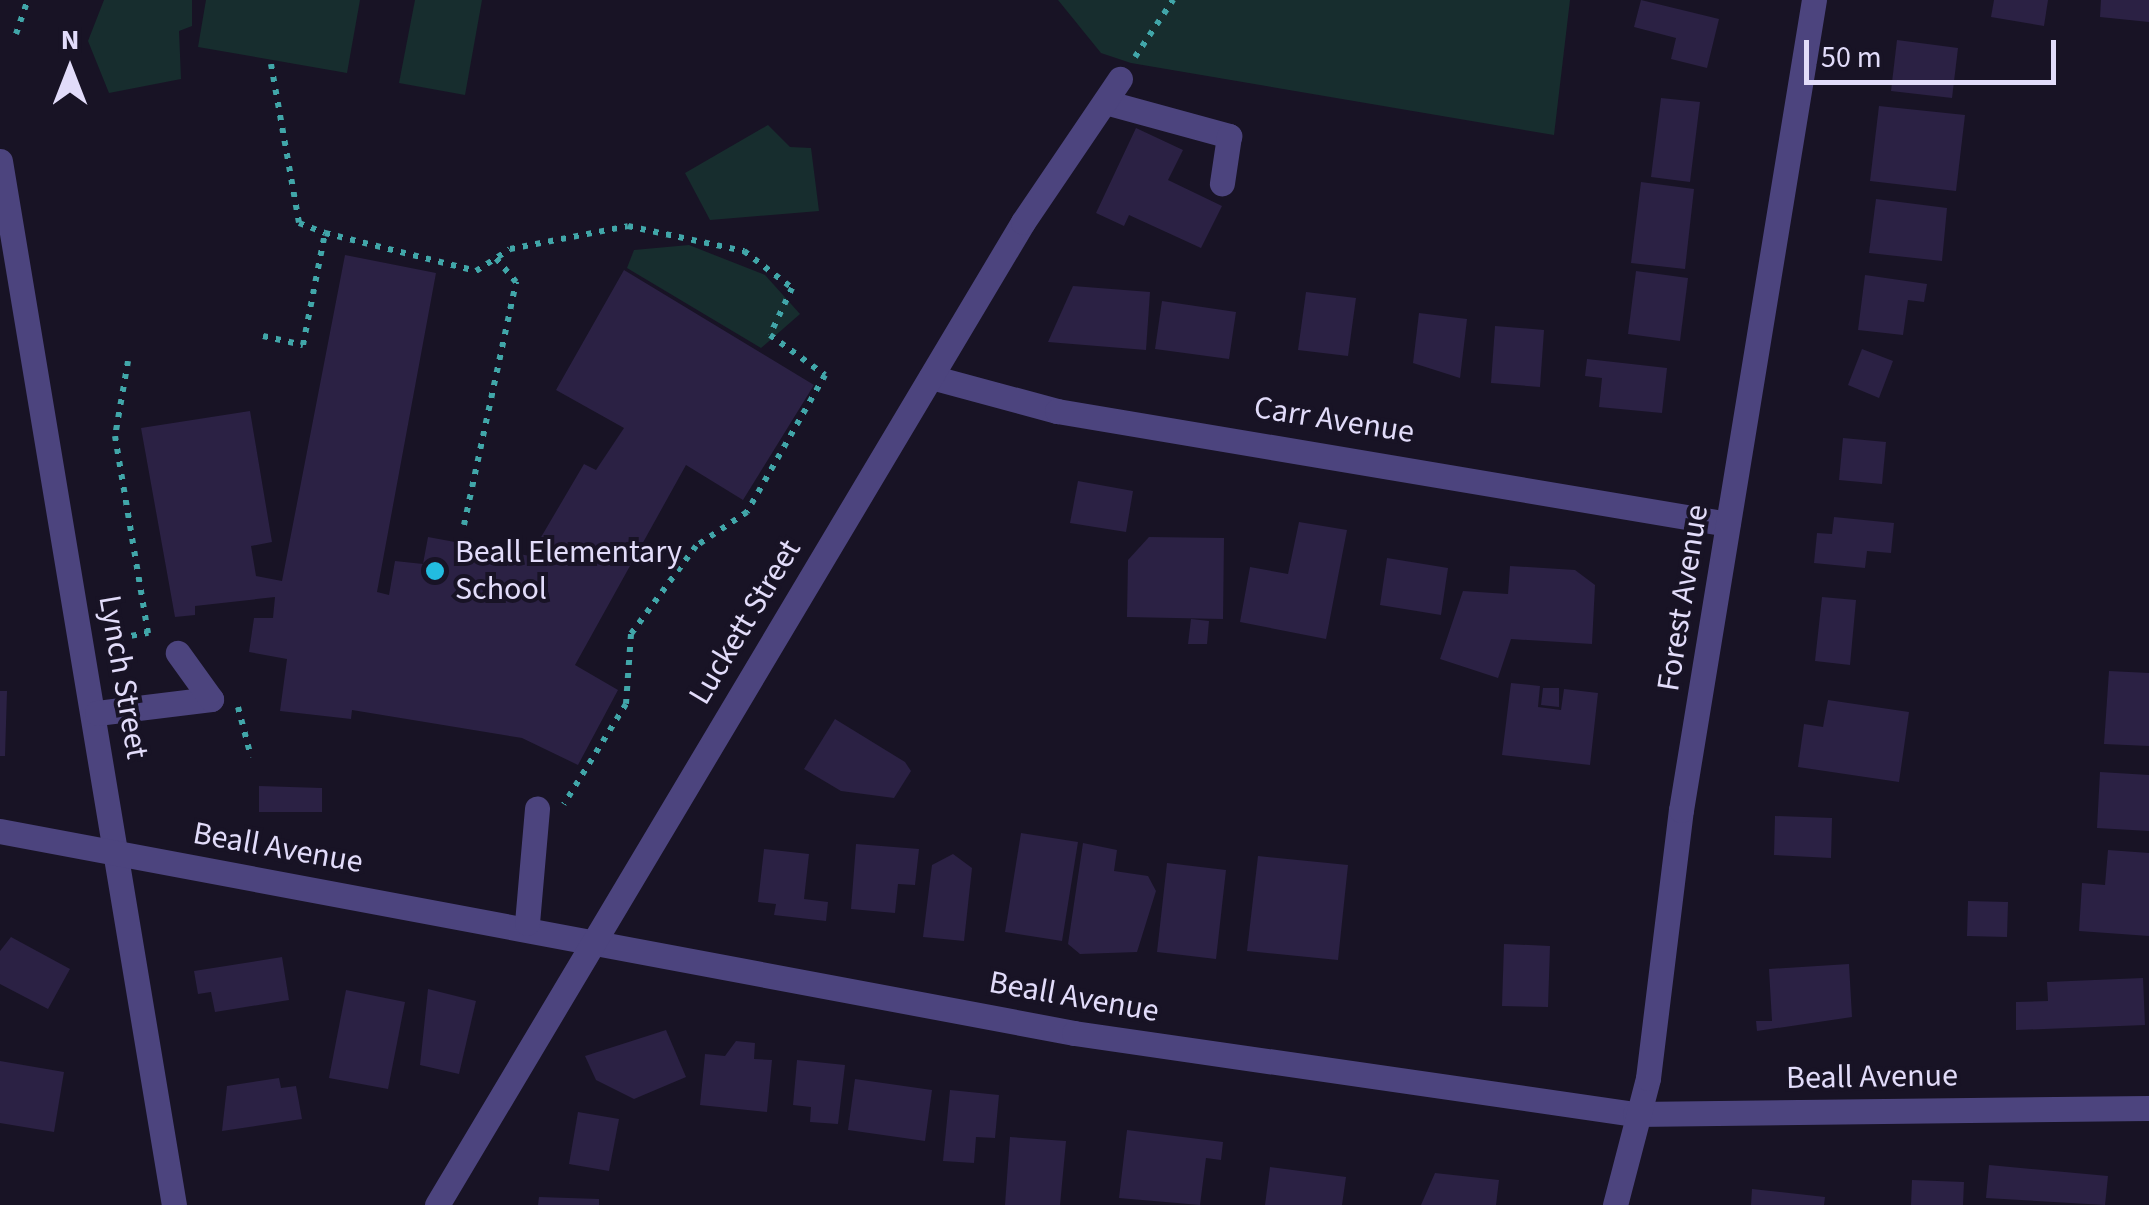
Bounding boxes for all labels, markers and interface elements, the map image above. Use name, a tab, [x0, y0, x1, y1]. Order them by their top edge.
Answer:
north arrow	[20, 20, 120, 120]
text: N	[61, 20, 79, 60]
scale bar	[1809, 20, 2062, 82]
text: 50 m	[1821, 36, 1882, 79]
street label: Carr Avenue	[1251, 388, 1417, 452]
street label: Forest Avenue	[1649, 502, 1717, 694]
street label: Luckett Street	[681, 533, 809, 711]
place label: Beall Elementary School	[455, 534, 682, 609]
marker: Beall Elementary School	[424, 560, 446, 582]
street label: Lynch Street	[90, 592, 156, 762]
street label: Beall Avenue	[190, 814, 366, 882]
street label: Beall Avenue	[986, 963, 1162, 1031]
street label: Beall Avenue	[1786, 1056, 1958, 1098]

